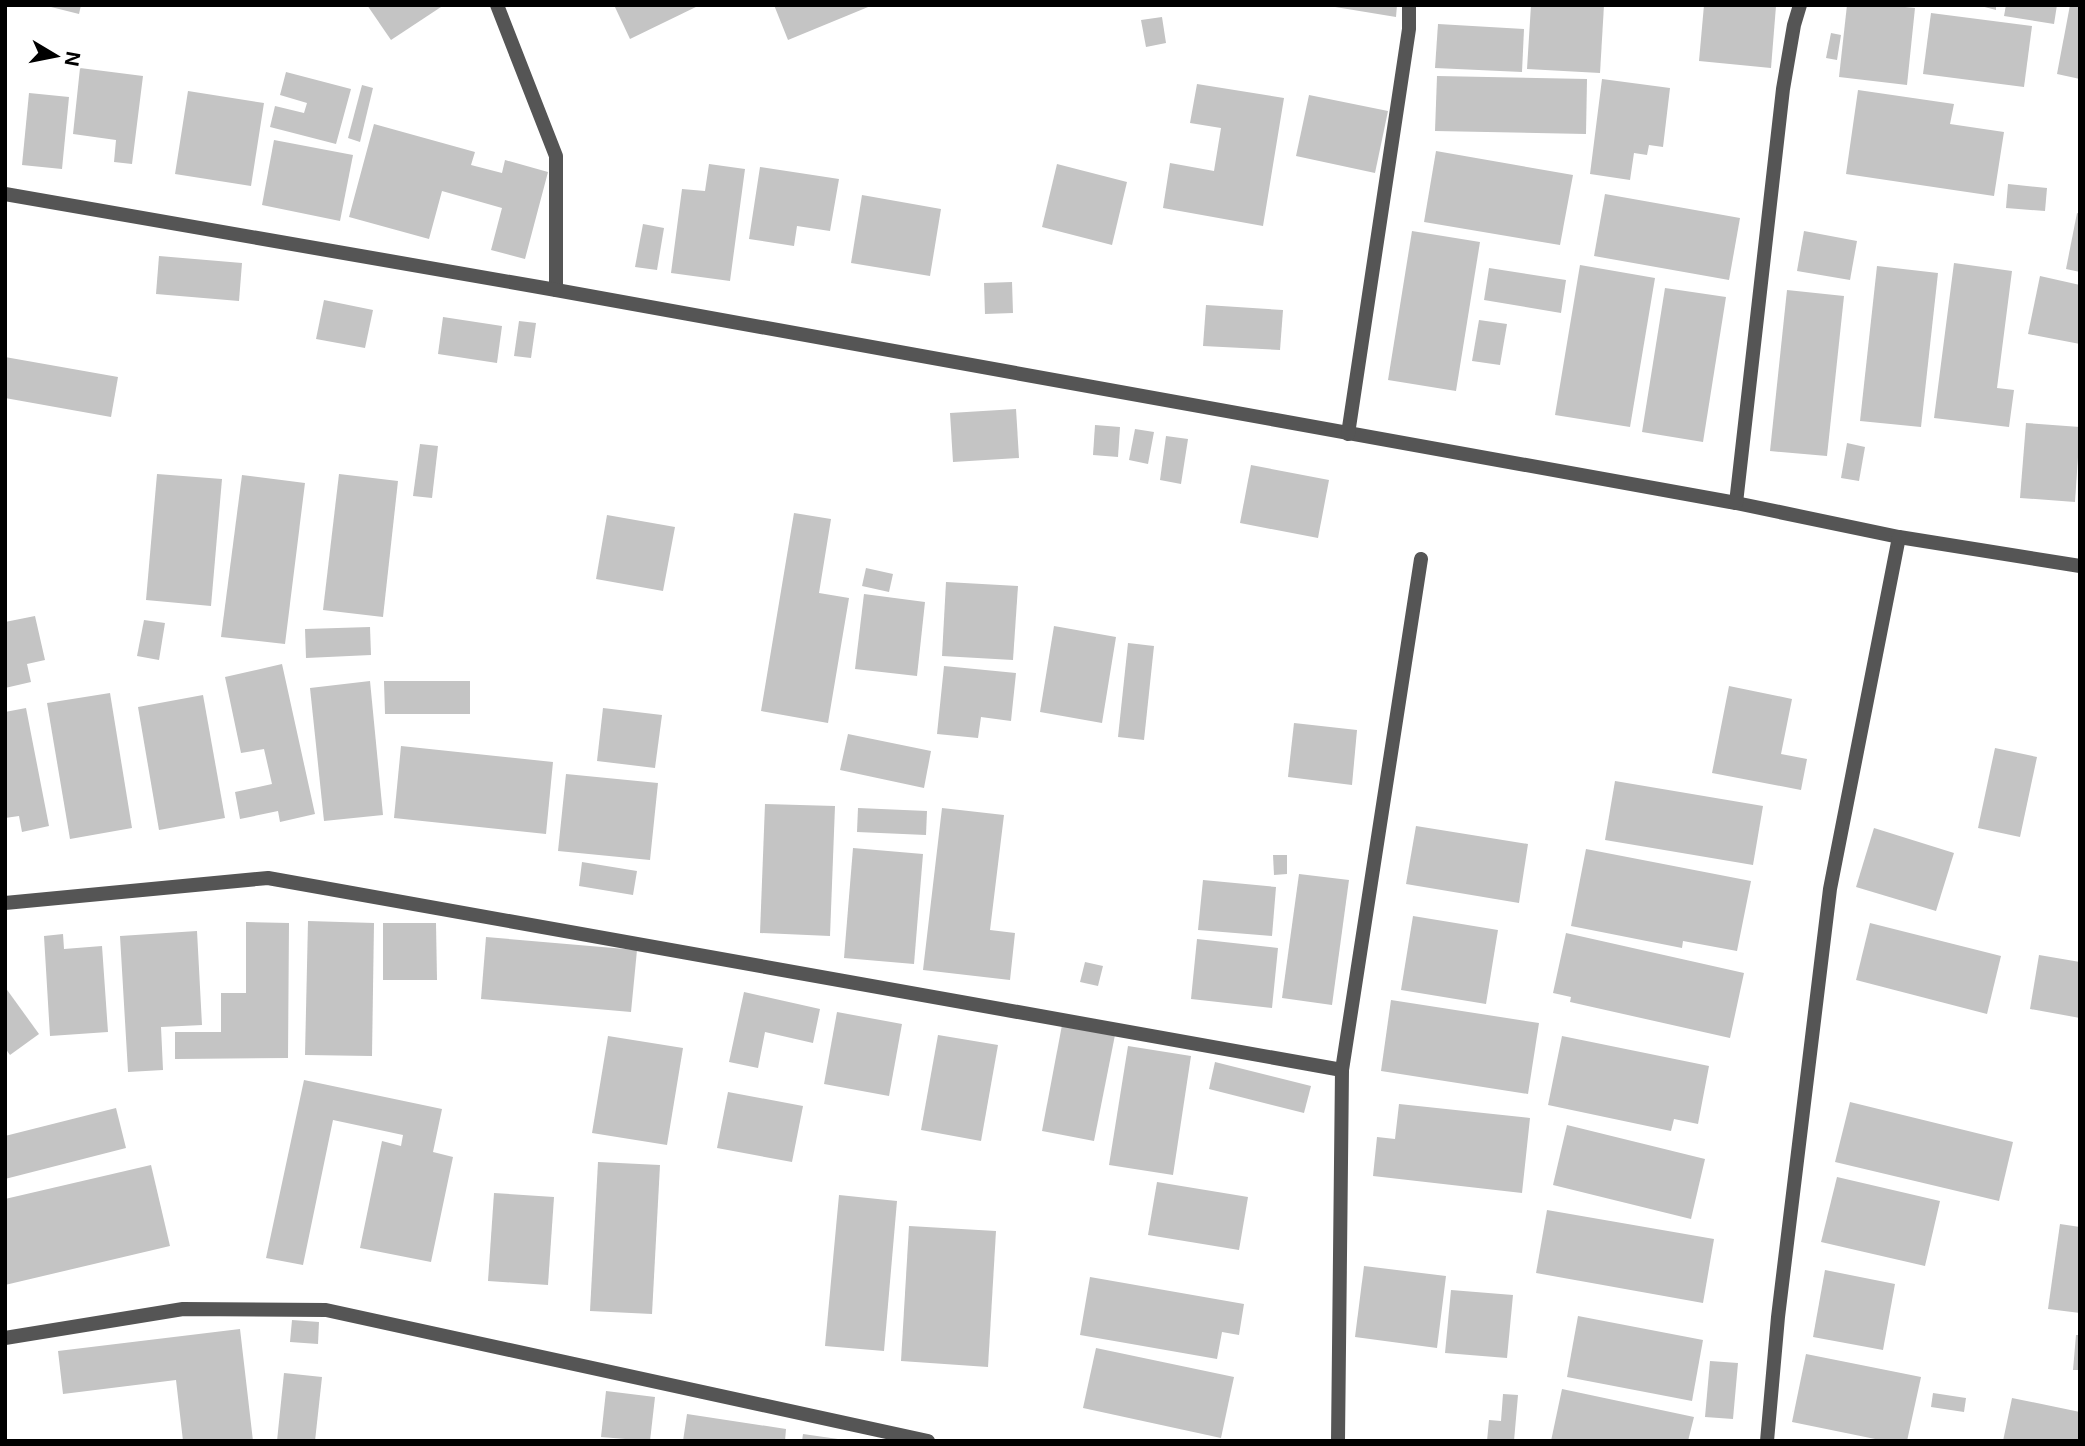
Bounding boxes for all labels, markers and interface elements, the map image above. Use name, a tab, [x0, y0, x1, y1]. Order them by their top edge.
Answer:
north arrow	[21, 21, 91, 91]
text: N	[60, 50, 85, 68]

